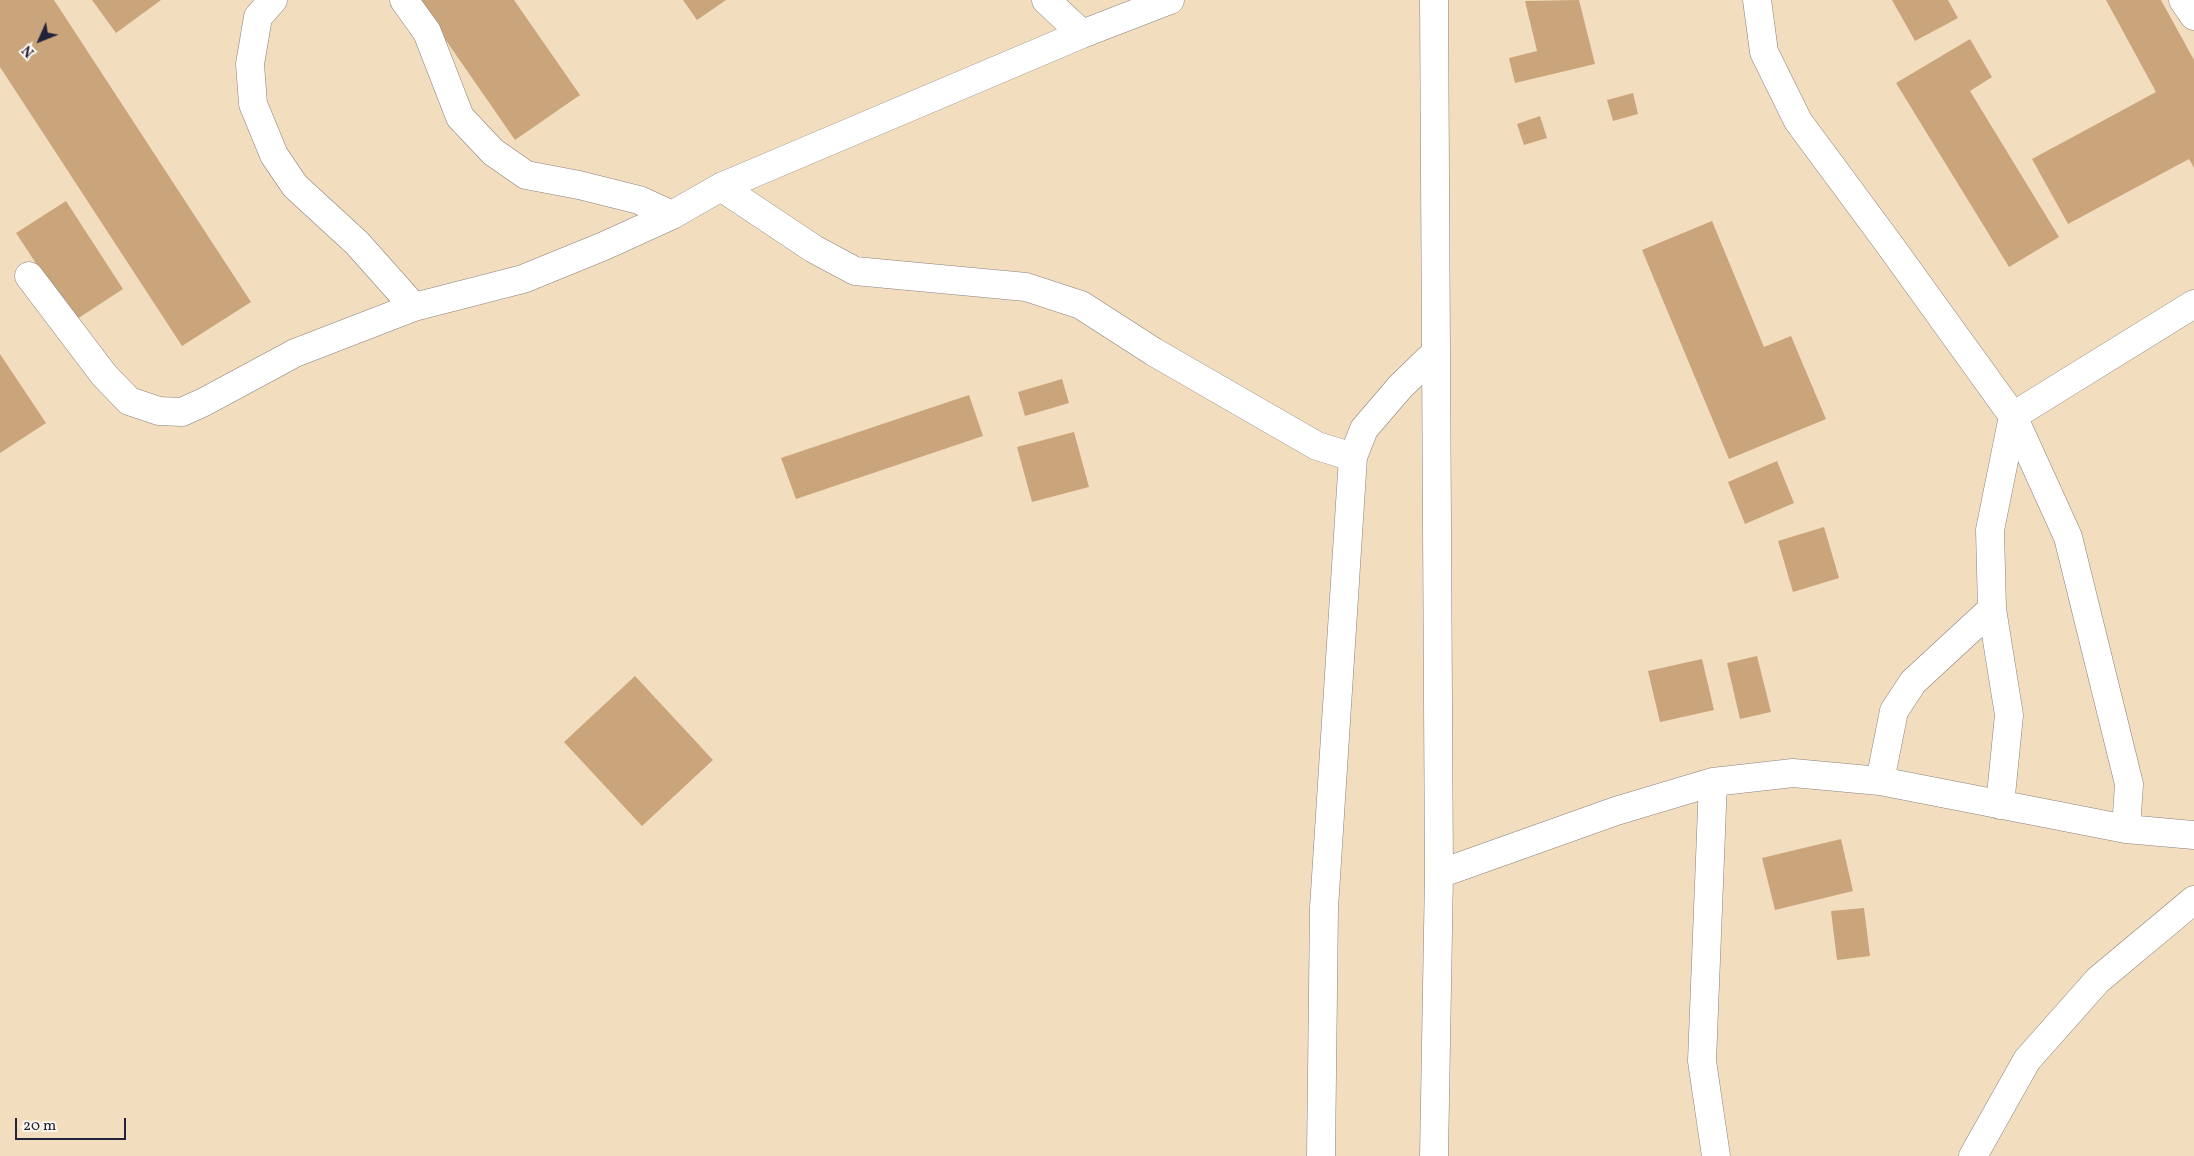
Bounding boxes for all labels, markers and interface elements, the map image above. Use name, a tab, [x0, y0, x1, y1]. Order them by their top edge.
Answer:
north arrow	[15, 15, 65, 65]
text: N	[18, 41, 39, 61]
scale bar	[18, 1108, 129, 1140]
text: 20 m	[23, 1116, 56, 1137]

